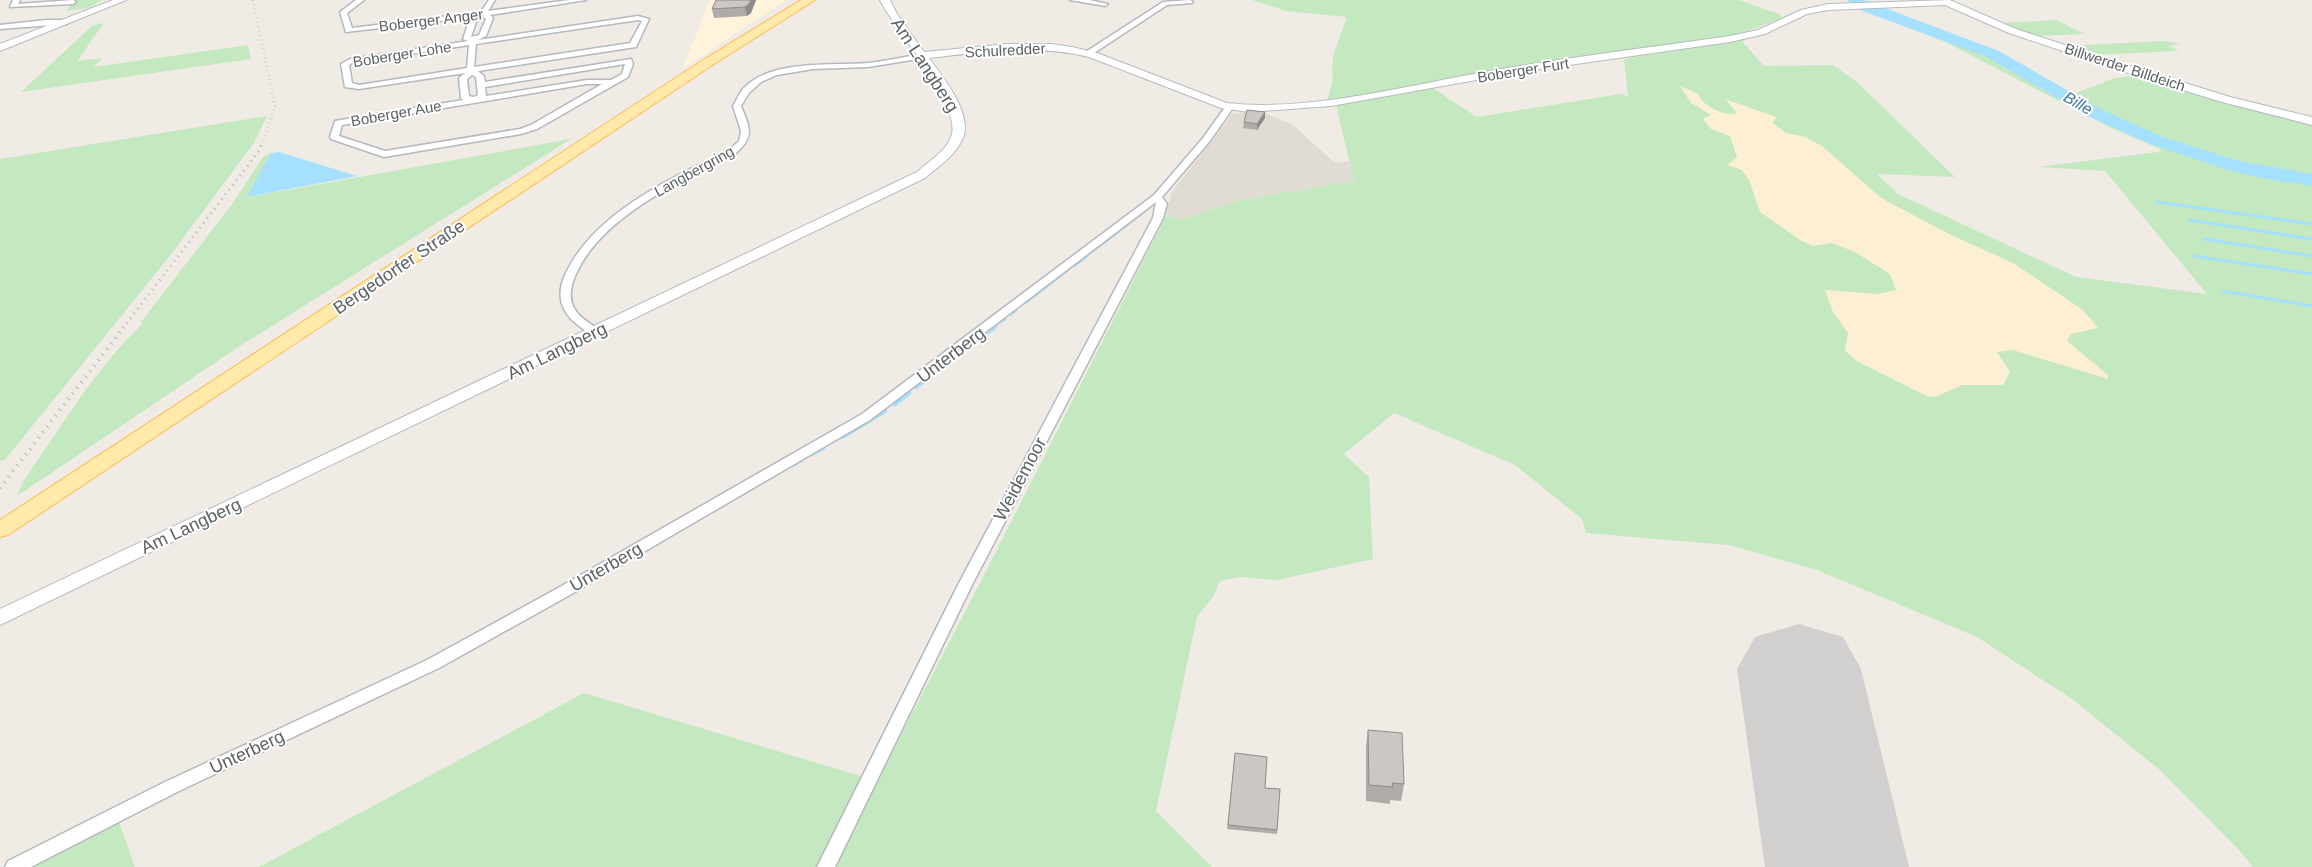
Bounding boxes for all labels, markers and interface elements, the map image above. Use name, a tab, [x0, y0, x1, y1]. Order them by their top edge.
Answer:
street label: Boberger Anger	[378, 5, 484, 35]
street label: Am Langberg	[887, 14, 963, 116]
street label: Boberger Lohe	[352, 38, 452, 70]
street label: Schulredder	[964, 39, 1046, 61]
street label: Billwerder Billdeich	[2063, 39, 2187, 95]
street label: Boberger Furt	[1476, 54, 1571, 86]
water label: Bille	[2061, 88, 2095, 118]
street label: Boberger Aue	[349, 97, 443, 129]
street label: Langbergring	[651, 142, 737, 200]
street label: Bergedorfer Straße	[330, 216, 468, 318]
street label: Am Langberg	[504, 318, 610, 384]
street label: Unterberg	[913, 323, 989, 387]
street label: Weidemoor	[990, 434, 1050, 524]
street label: Am Langberg	[138, 494, 244, 558]
street label: Unterberg	[566, 538, 646, 596]
street label: Unterberg	[207, 726, 287, 778]

